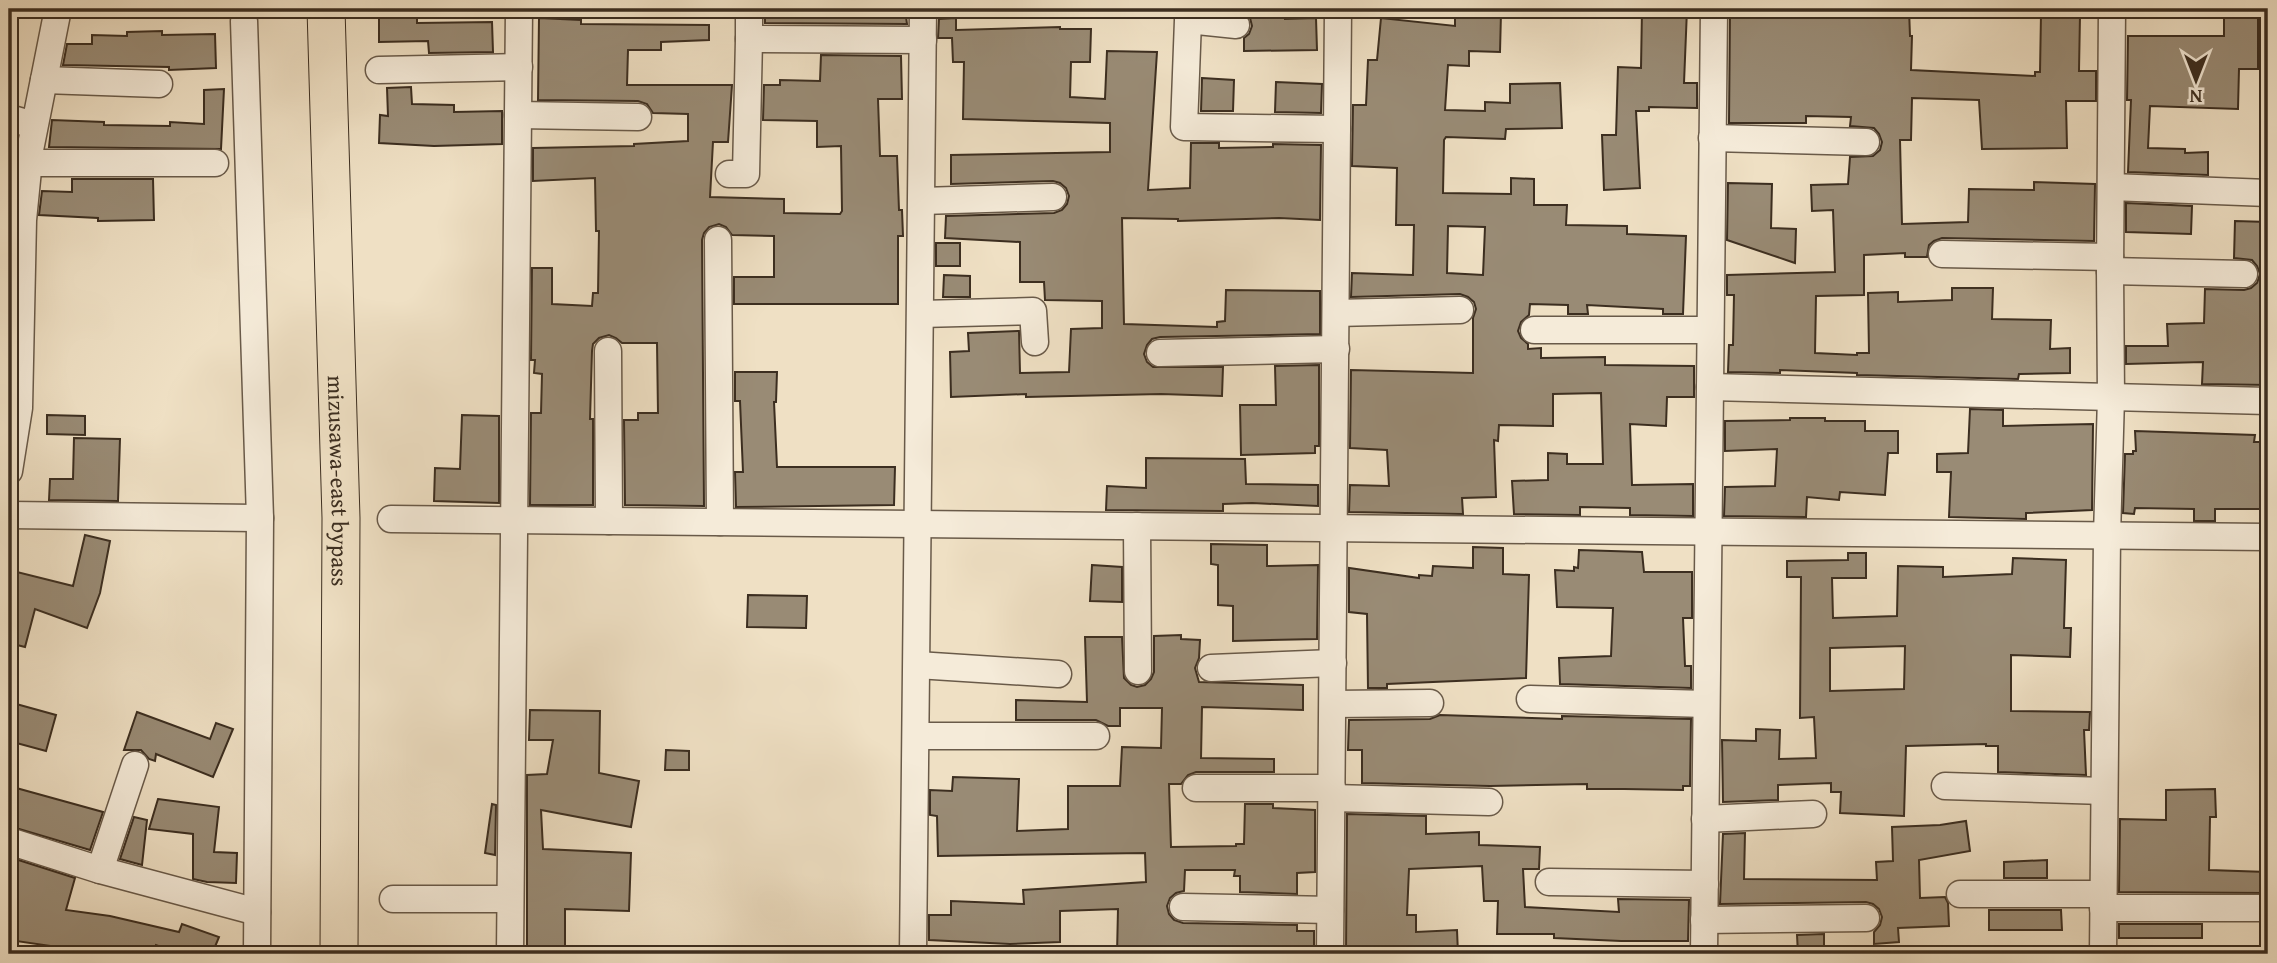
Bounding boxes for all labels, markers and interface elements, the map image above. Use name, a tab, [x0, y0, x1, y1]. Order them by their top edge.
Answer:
north arrow	[2162, 46, 2232, 116]
text: N	[2189, 83, 2202, 111]
street label: mizusawa-east bypass	[320, 375, 358, 586]

